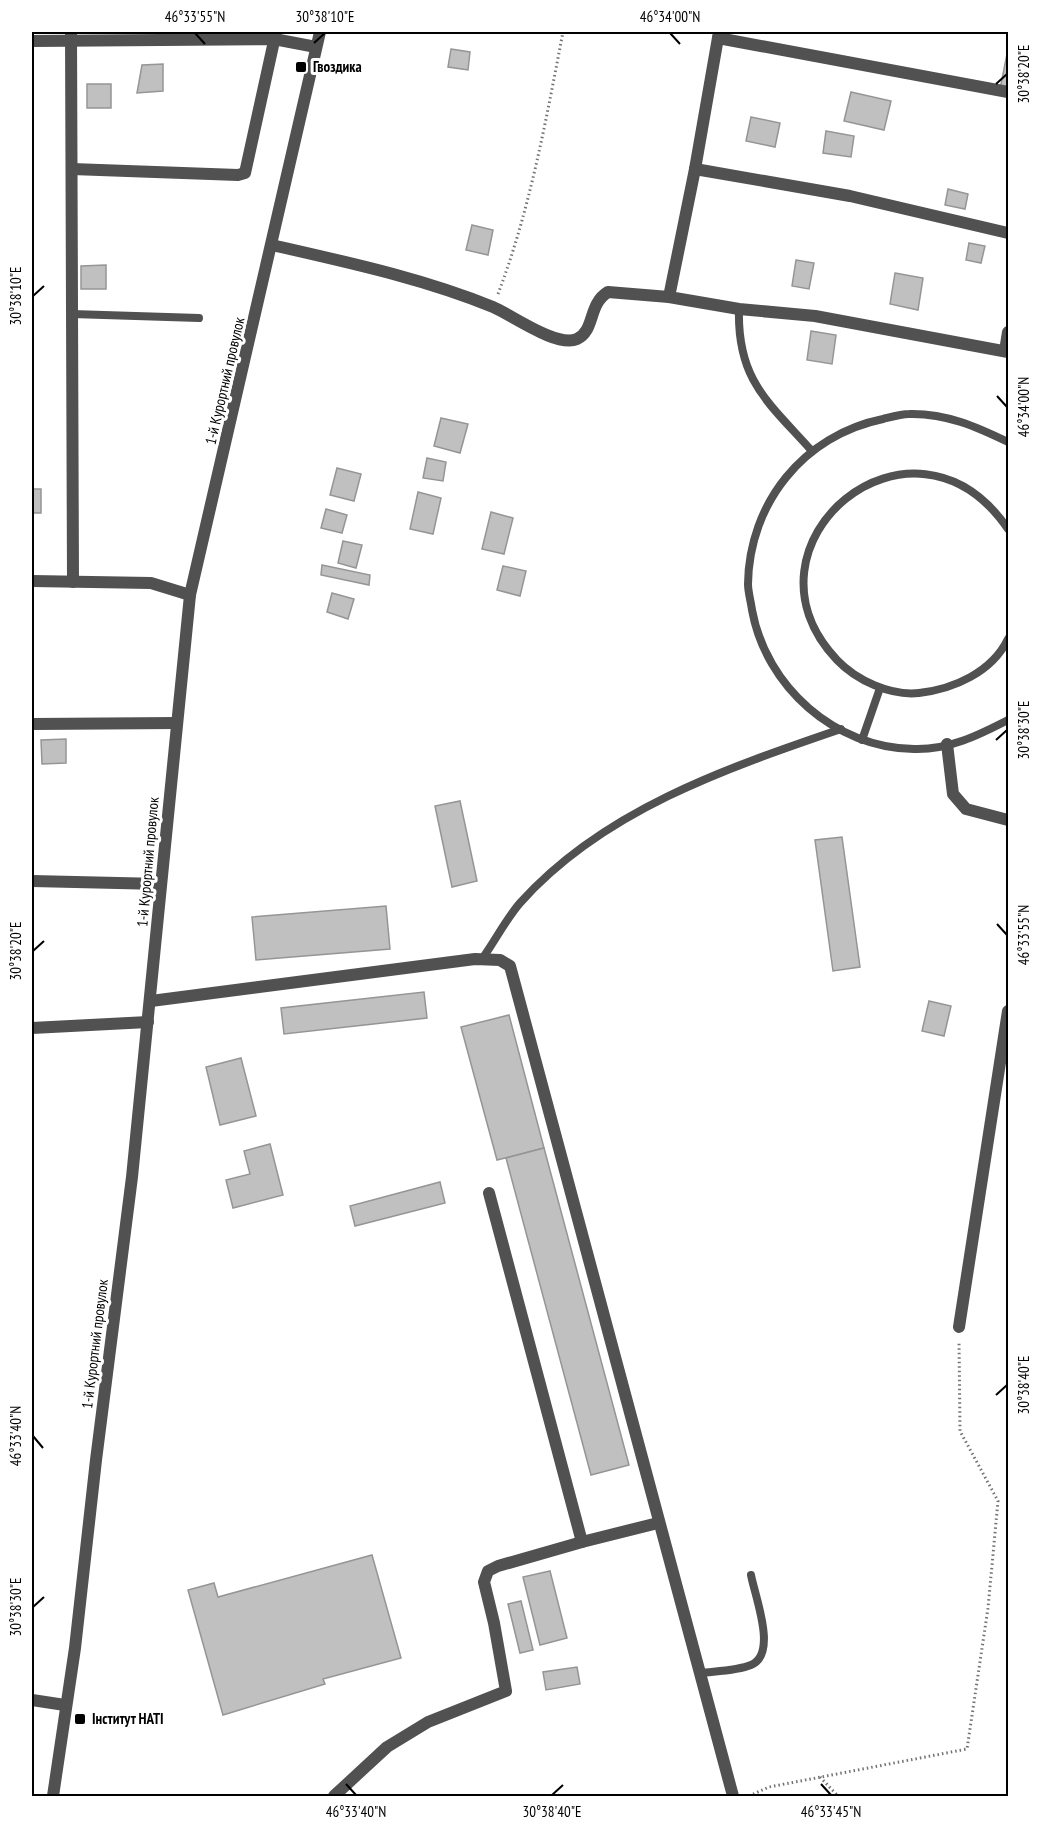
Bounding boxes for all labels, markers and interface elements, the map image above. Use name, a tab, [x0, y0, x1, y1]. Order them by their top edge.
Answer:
text: 46°33'55"N	[165, 7, 225, 26]
text: 30°38'10"E	[295, 7, 355, 26]
text: 46°34'00"N	[640, 7, 700, 26]
text: 30°38'20"E	[1014, 44, 1033, 104]
place label: Гвоздика	[313, 57, 362, 76]
marker: Гвоздика	[294, 60, 308, 74]
text: 30°38'10"E	[6, 266, 25, 326]
street label: 1-й Курортний провулок	[201, 315, 248, 446]
text: 46°34'00"N	[1014, 377, 1033, 437]
text: 30°38'30"E	[1014, 700, 1033, 760]
street label: 1-й Курортний провулок	[132, 796, 163, 928]
text: 46°33'55"N	[1014, 905, 1033, 965]
text: 30°38'20"E	[6, 921, 25, 981]
street label: 1-й Курортний провулок	[77, 1278, 112, 1410]
text: 30°38'40"E	[1014, 1355, 1033, 1415]
text: 46°33'40"N	[6, 1406, 25, 1466]
text: 30°38'30"E	[6, 1577, 25, 1637]
place label: Інститут НАТІ	[92, 1709, 164, 1728]
marker: Інститут НАТІ	[73, 1712, 87, 1726]
text: 46°33'40"N	[326, 1802, 386, 1821]
text: 30°38'40"E	[522, 1802, 582, 1821]
text: 46°33'45"N	[801, 1802, 861, 1821]

